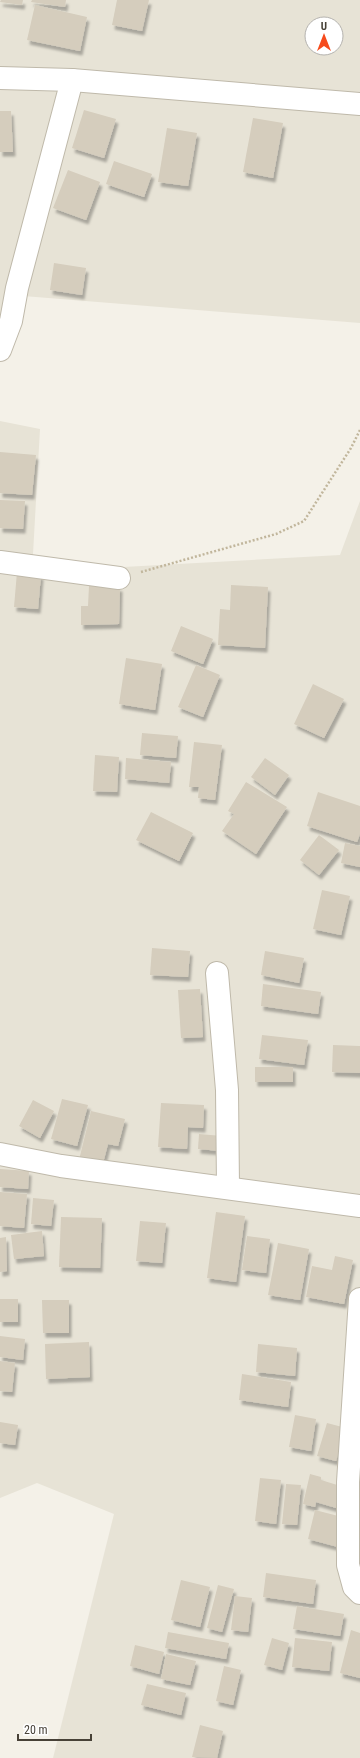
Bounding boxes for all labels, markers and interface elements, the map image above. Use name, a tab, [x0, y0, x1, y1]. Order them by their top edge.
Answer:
north arrow	[304, 16, 344, 56]
text: U	[321, 20, 327, 33]
scale bar	[18, 1716, 91, 1742]
text: 20 m	[24, 1723, 48, 1737]

